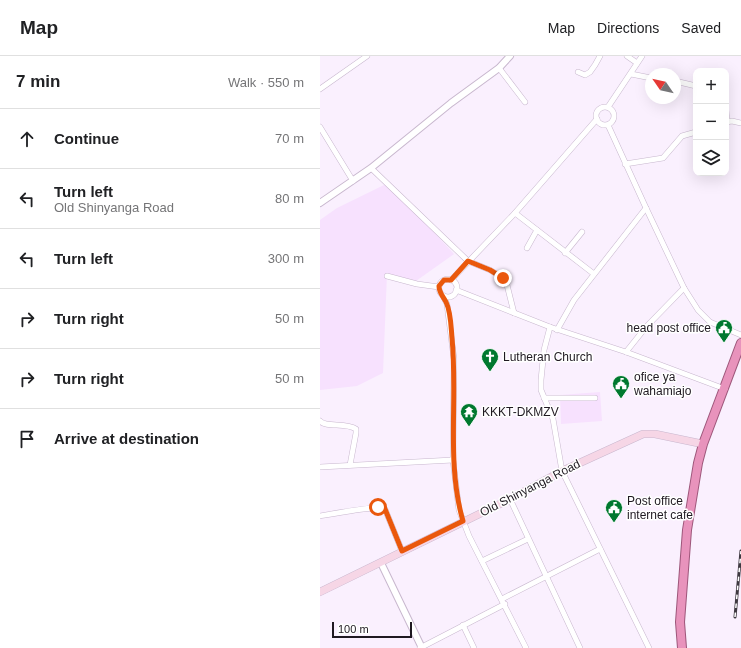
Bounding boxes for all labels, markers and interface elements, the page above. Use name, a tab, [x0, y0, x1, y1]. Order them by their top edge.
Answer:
text: Map	[20, 17, 58, 38]
text: Map	[548, 20, 575, 36]
text: Directions	[597, 20, 659, 36]
text: Saved	[681, 20, 721, 36]
north arrow	[645, 68, 681, 104]
map controls	[693, 68, 729, 176]
button: +	[693, 68, 729, 104]
text: 7 min	[16, 72, 60, 91]
text: Walk · 550 m	[228, 75, 304, 90]
button: −	[693, 104, 729, 140]
icon: ahead	[16, 128, 38, 150]
text: Continue	[54, 130, 119, 147]
text: 70 m	[275, 131, 304, 146]
button: layers	[693, 140, 729, 176]
text: Turn left	[54, 183, 113, 200]
icon: left	[16, 188, 38, 210]
text: 80 m	[275, 191, 304, 206]
text: Old Shinyanga Road	[54, 200, 174, 215]
icon: left	[16, 248, 38, 270]
text: Turn left	[54, 250, 113, 267]
text: 300 m	[268, 251, 304, 266]
route end	[494, 269, 512, 287]
icon: right	[16, 308, 38, 330]
text: Turn right	[54, 310, 124, 327]
text: 50 m	[275, 311, 304, 326]
public building icon: head post office	[714, 318, 734, 343]
place label: head post office	[626, 321, 711, 335]
church icon: Lutheran Church	[480, 347, 500, 372]
place label: Lutheran Church	[503, 350, 592, 364]
icon: right	[16, 368, 38, 390]
text: Turn right	[54, 370, 124, 387]
place label: ofice ya wahamiajo	[633, 370, 692, 398]
text: 50 m	[275, 371, 304, 386]
public building icon: ofice ya wahamiajo	[611, 374, 631, 399]
temple icon: KKKT-DKMZV	[459, 402, 479, 427]
place label: KKKT-DKMZV	[482, 405, 559, 419]
icon: arrive	[16, 428, 38, 450]
text: Arrive at destination	[54, 430, 199, 447]
street label: Old Shinyanga Road	[477, 457, 583, 519]
place label: Post office internet cafe	[627, 494, 693, 522]
route start	[369, 498, 387, 516]
public building icon: Post office internet cafe	[604, 498, 624, 523]
scale bar	[332, 620, 412, 639]
text: 100 m	[338, 623, 369, 635]

